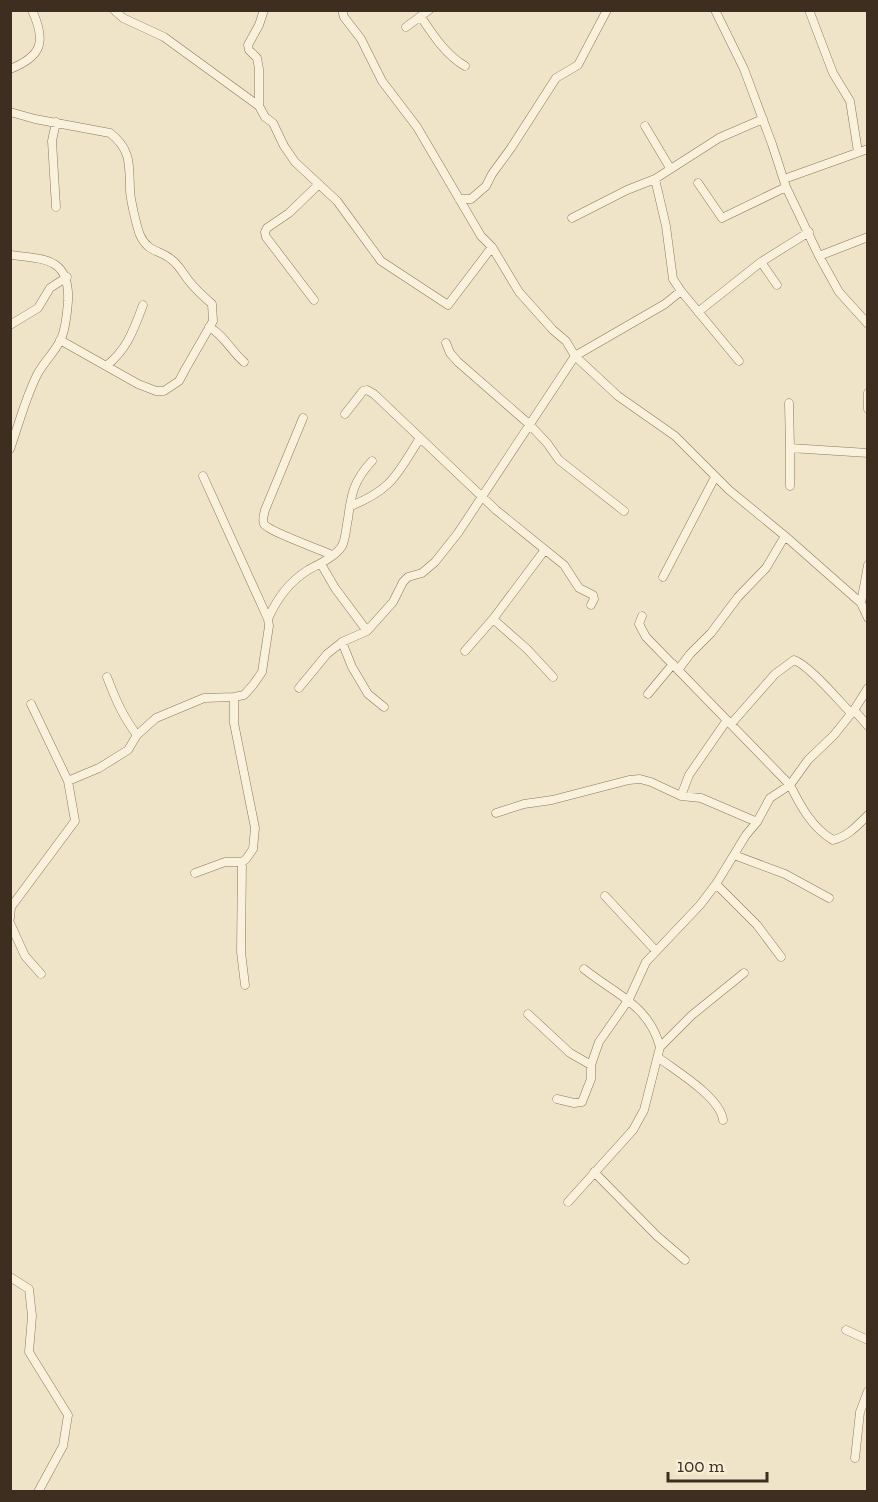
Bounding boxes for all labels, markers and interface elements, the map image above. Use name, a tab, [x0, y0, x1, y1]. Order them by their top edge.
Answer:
scale bar	[668, 1445, 767, 1483]
text: 100 m	[677, 1455, 725, 1477]

